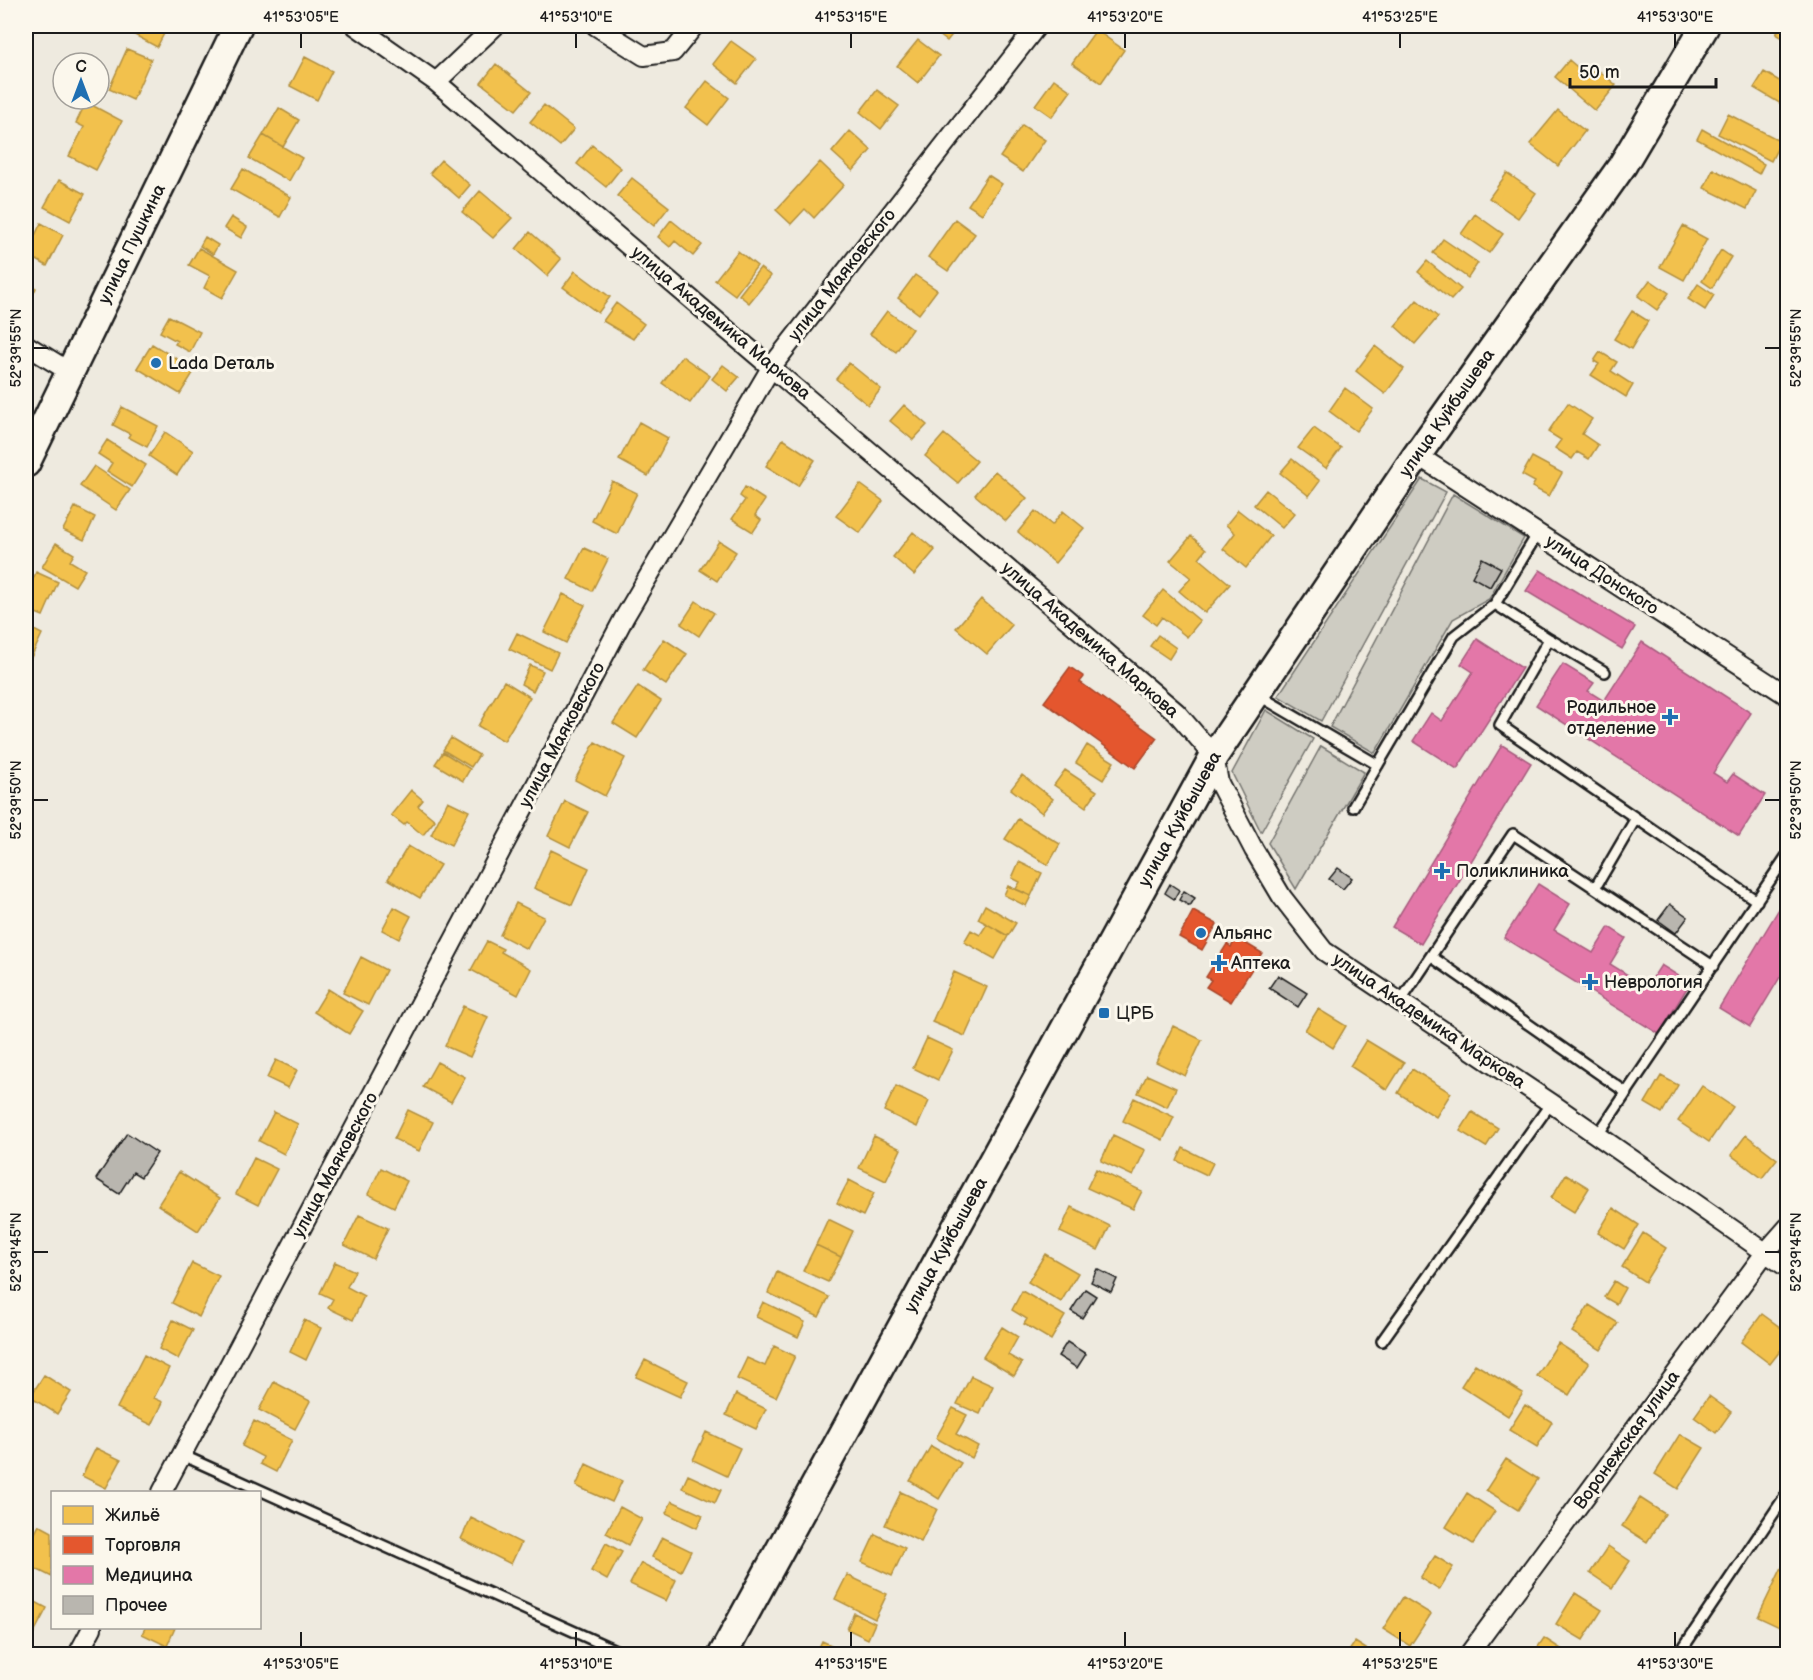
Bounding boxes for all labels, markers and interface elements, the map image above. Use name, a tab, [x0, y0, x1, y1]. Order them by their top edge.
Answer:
text: 41°53'05"E	[263, 8, 339, 27]
text: 41°53'10"E	[539, 8, 613, 27]
text: 41°53'15"E	[815, 8, 888, 27]
text: 41°53'20"E	[1087, 8, 1163, 27]
text: 41°53'25"E	[1362, 8, 1438, 27]
text: 41°53'30"E	[1637, 8, 1713, 27]
north arrow	[51, 51, 111, 111]
scale bar	[1570, 51, 1716, 89]
text: С	[75, 58, 87, 77]
text: 50 m	[1579, 62, 1620, 83]
street label: улица Пушкина	[94, 180, 170, 307]
street label: улица Маяковского	[784, 205, 900, 345]
street label: улица Академика Маркова	[627, 242, 815, 404]
text: 52°39'55"N	[7, 308, 26, 388]
text: 52°39'55"N	[1787, 308, 1806, 388]
street label: улица Куйбышева	[1395, 345, 1499, 481]
place label: Lada Dеталь	[168, 353, 274, 374]
marker: Lada Dеталь	[149, 356, 163, 370]
street label: улица Донского	[1542, 531, 1662, 619]
street label: улица Академика Маркова	[997, 557, 1183, 723]
street label: улица Маяковского	[515, 659, 609, 811]
place label: Родильное отделение	[1566, 697, 1656, 739]
marker: Родильное отделение	[1661, 708, 1679, 726]
street label: улица Куйбышева	[1134, 747, 1226, 890]
text: 52°39'50"N	[7, 760, 26, 840]
text: 52°39'50"N	[1787, 760, 1806, 840]
place label: Поликлиника	[1456, 861, 1569, 882]
marker: Поликлиника	[1433, 862, 1451, 880]
place label: Альянс	[1212, 923, 1272, 944]
marker: Альянс	[1194, 926, 1208, 940]
street label: улица Академика Маркова	[1329, 949, 1530, 1094]
place label: Аптека	[1230, 953, 1291, 974]
marker: Аптека	[1212, 956, 1226, 970]
place label: Неврология	[1604, 972, 1703, 993]
marker: Неврология	[1581, 973, 1599, 991]
place label: ЦРБ	[1116, 1003, 1154, 1024]
marker: ЦРБ	[1097, 1006, 1111, 1020]
street label: улица Маяковского	[288, 1089, 382, 1241]
street label: улица Куйбышева	[900, 1173, 992, 1316]
text: 52°39'45"N	[7, 1212, 26, 1292]
text: 52°39'45"N	[1787, 1212, 1806, 1292]
street label: Воронежская улица	[1570, 1366, 1685, 1513]
legend	[51, 1491, 261, 1629]
text: Жильё	[105, 1505, 160, 1526]
text: Торговля	[105, 1535, 181, 1556]
text: Медицина	[105, 1565, 193, 1586]
text: Прочее	[105, 1595, 167, 1616]
text: 41°53'05"E	[263, 1655, 339, 1674]
text: 41°53'10"E	[539, 1655, 613, 1674]
text: 41°53'15"E	[815, 1655, 888, 1674]
text: 41°53'20"E	[1087, 1655, 1163, 1674]
text: 41°53'25"E	[1362, 1655, 1438, 1674]
text: 41°53'30"E	[1637, 1655, 1713, 1674]

